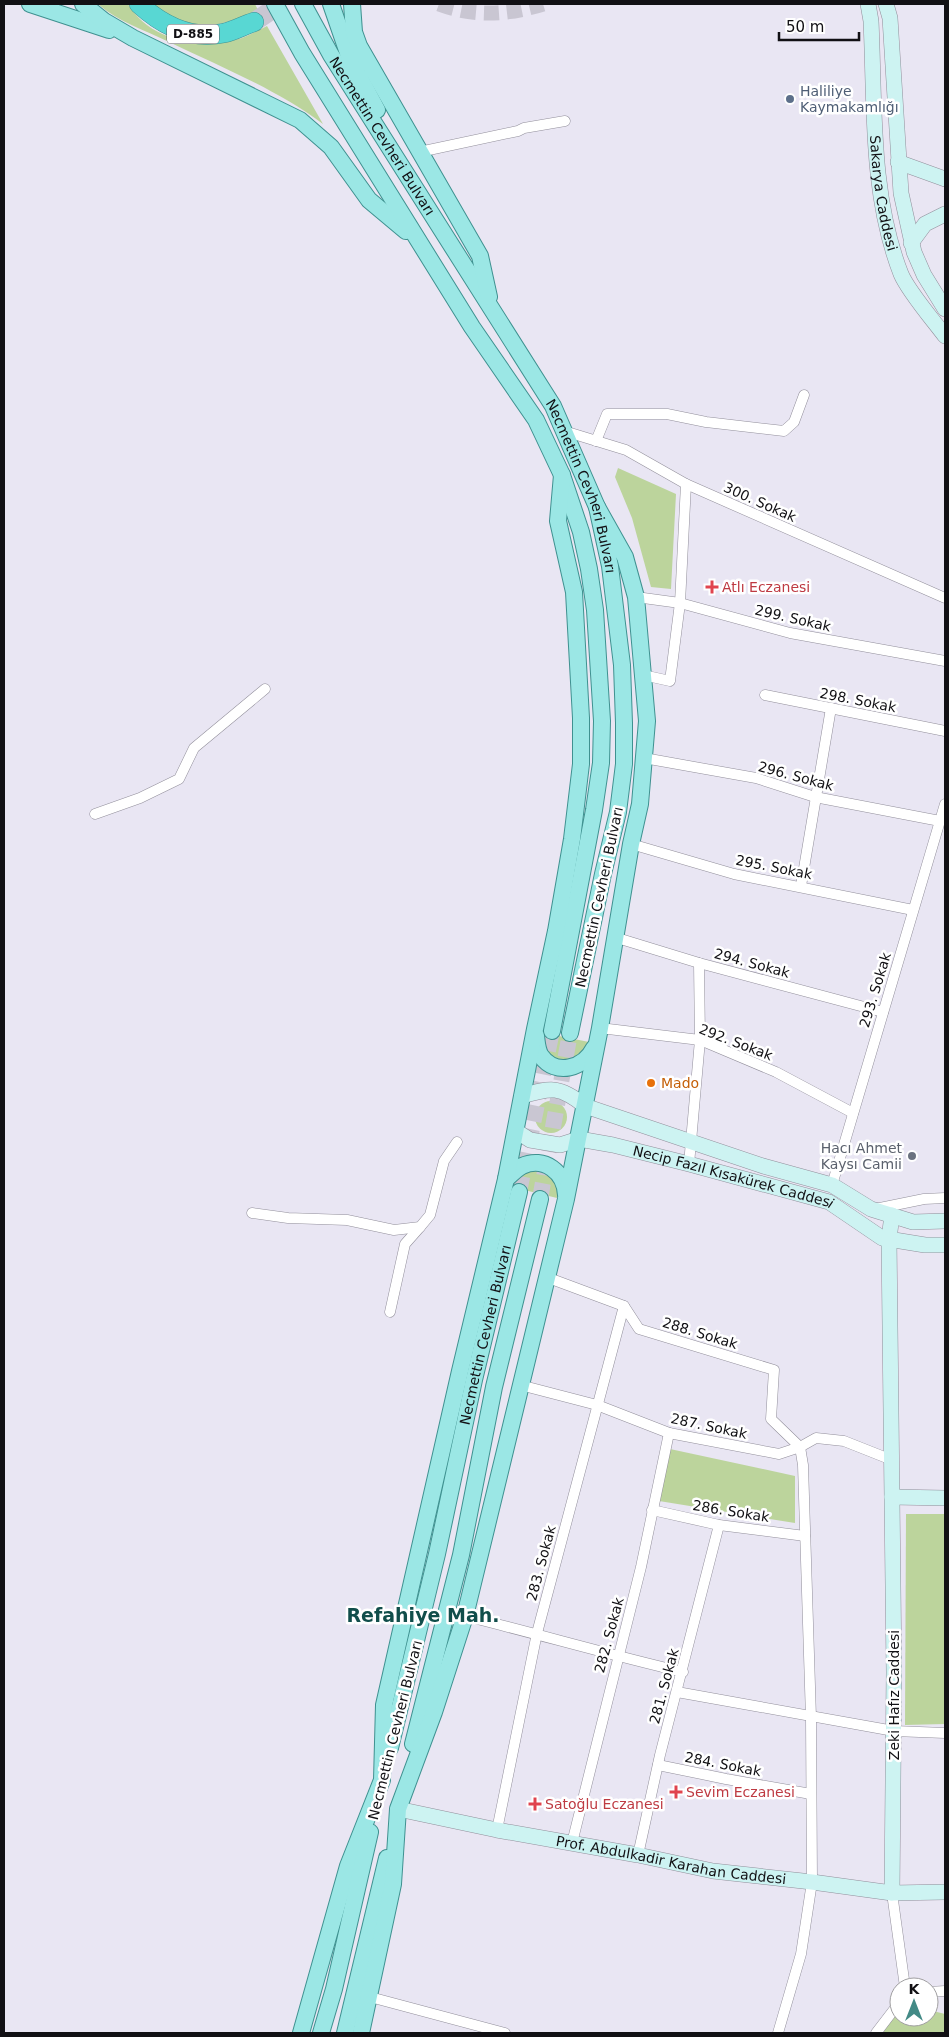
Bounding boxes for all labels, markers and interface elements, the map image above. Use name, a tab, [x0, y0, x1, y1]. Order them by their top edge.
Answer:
scale bar	[779, 10, 859, 42]
text: 50 m	[786, 18, 824, 36]
road number: D-885	[167, 24, 219, 44]
street label: Necmettin Cevheri Bulvarı	[326, 54, 438, 218]
place label: Haliliye Kaymakamlığı	[800, 83, 899, 115]
marker: Haliliye Kaymakamlığı	[784, 93, 796, 105]
street label: Sakarya Caddesi	[867, 135, 901, 253]
street label: Necmettin Cevheri Bulvarı	[543, 396, 619, 574]
street label: 300. Sokak	[721, 479, 800, 525]
place label: Atlı Eczanesi	[722, 579, 810, 595]
marker: Atlı Eczanesi	[706, 581, 718, 593]
street label: 299. Sokak	[753, 601, 833, 635]
street label: 298. Sokak	[818, 685, 898, 715]
street label: 296. Sokak	[756, 758, 836, 794]
street label: Necmettin Cevheri Bulvarı	[572, 805, 626, 989]
street label: 295. Sokak	[734, 852, 814, 882]
street label: 294. Sokak	[712, 945, 792, 981]
street label: 293. Sokak	[856, 950, 894, 1029]
street label: 292. Sokak	[697, 1021, 776, 1064]
place label: Mado	[661, 1075, 699, 1091]
marker: Mado	[645, 1077, 657, 1089]
place label: Hacı Ahmet Kaysı Camii	[821, 1140, 903, 1172]
street label: Necip Fazıl Kısakürek Caddesi	[631, 1142, 837, 1211]
marker: Hacı Ahmet Kaysı Camii	[906, 1150, 918, 1162]
street label: Necmettin Cevheri Bulvarı	[457, 1243, 514, 1426]
street label: 288. Sokak	[661, 1314, 740, 1352]
street label: 287. Sokak	[669, 1410, 749, 1442]
street label: 286. Sokak	[691, 1497, 771, 1525]
street label: 283. Sokak	[523, 1523, 559, 1603]
street label: 282. Sokak	[591, 1595, 627, 1675]
district label: Refahiye Mah.	[346, 1604, 500, 1626]
street label: Zeki Hafız Caddesi	[886, 1630, 902, 1760]
street label: Necmettin Cevheri Bulvarı	[365, 1639, 425, 1821]
street label: 281. Sokak	[646, 1646, 682, 1726]
street label: 284. Sokak	[683, 1749, 763, 1779]
place label: Sevim Eczanesi	[686, 1784, 795, 1800]
marker: Sevim Eczanesi	[670, 1786, 682, 1798]
place label: Satoğlu Eczanesi	[545, 1796, 664, 1812]
marker: Satoğlu Eczanesi	[529, 1798, 541, 1810]
street label: Prof. Abdulkadir Karahan Caddesi	[555, 1833, 787, 1887]
north arrow	[889, 1977, 939, 2027]
text: K	[909, 1981, 921, 1997]

